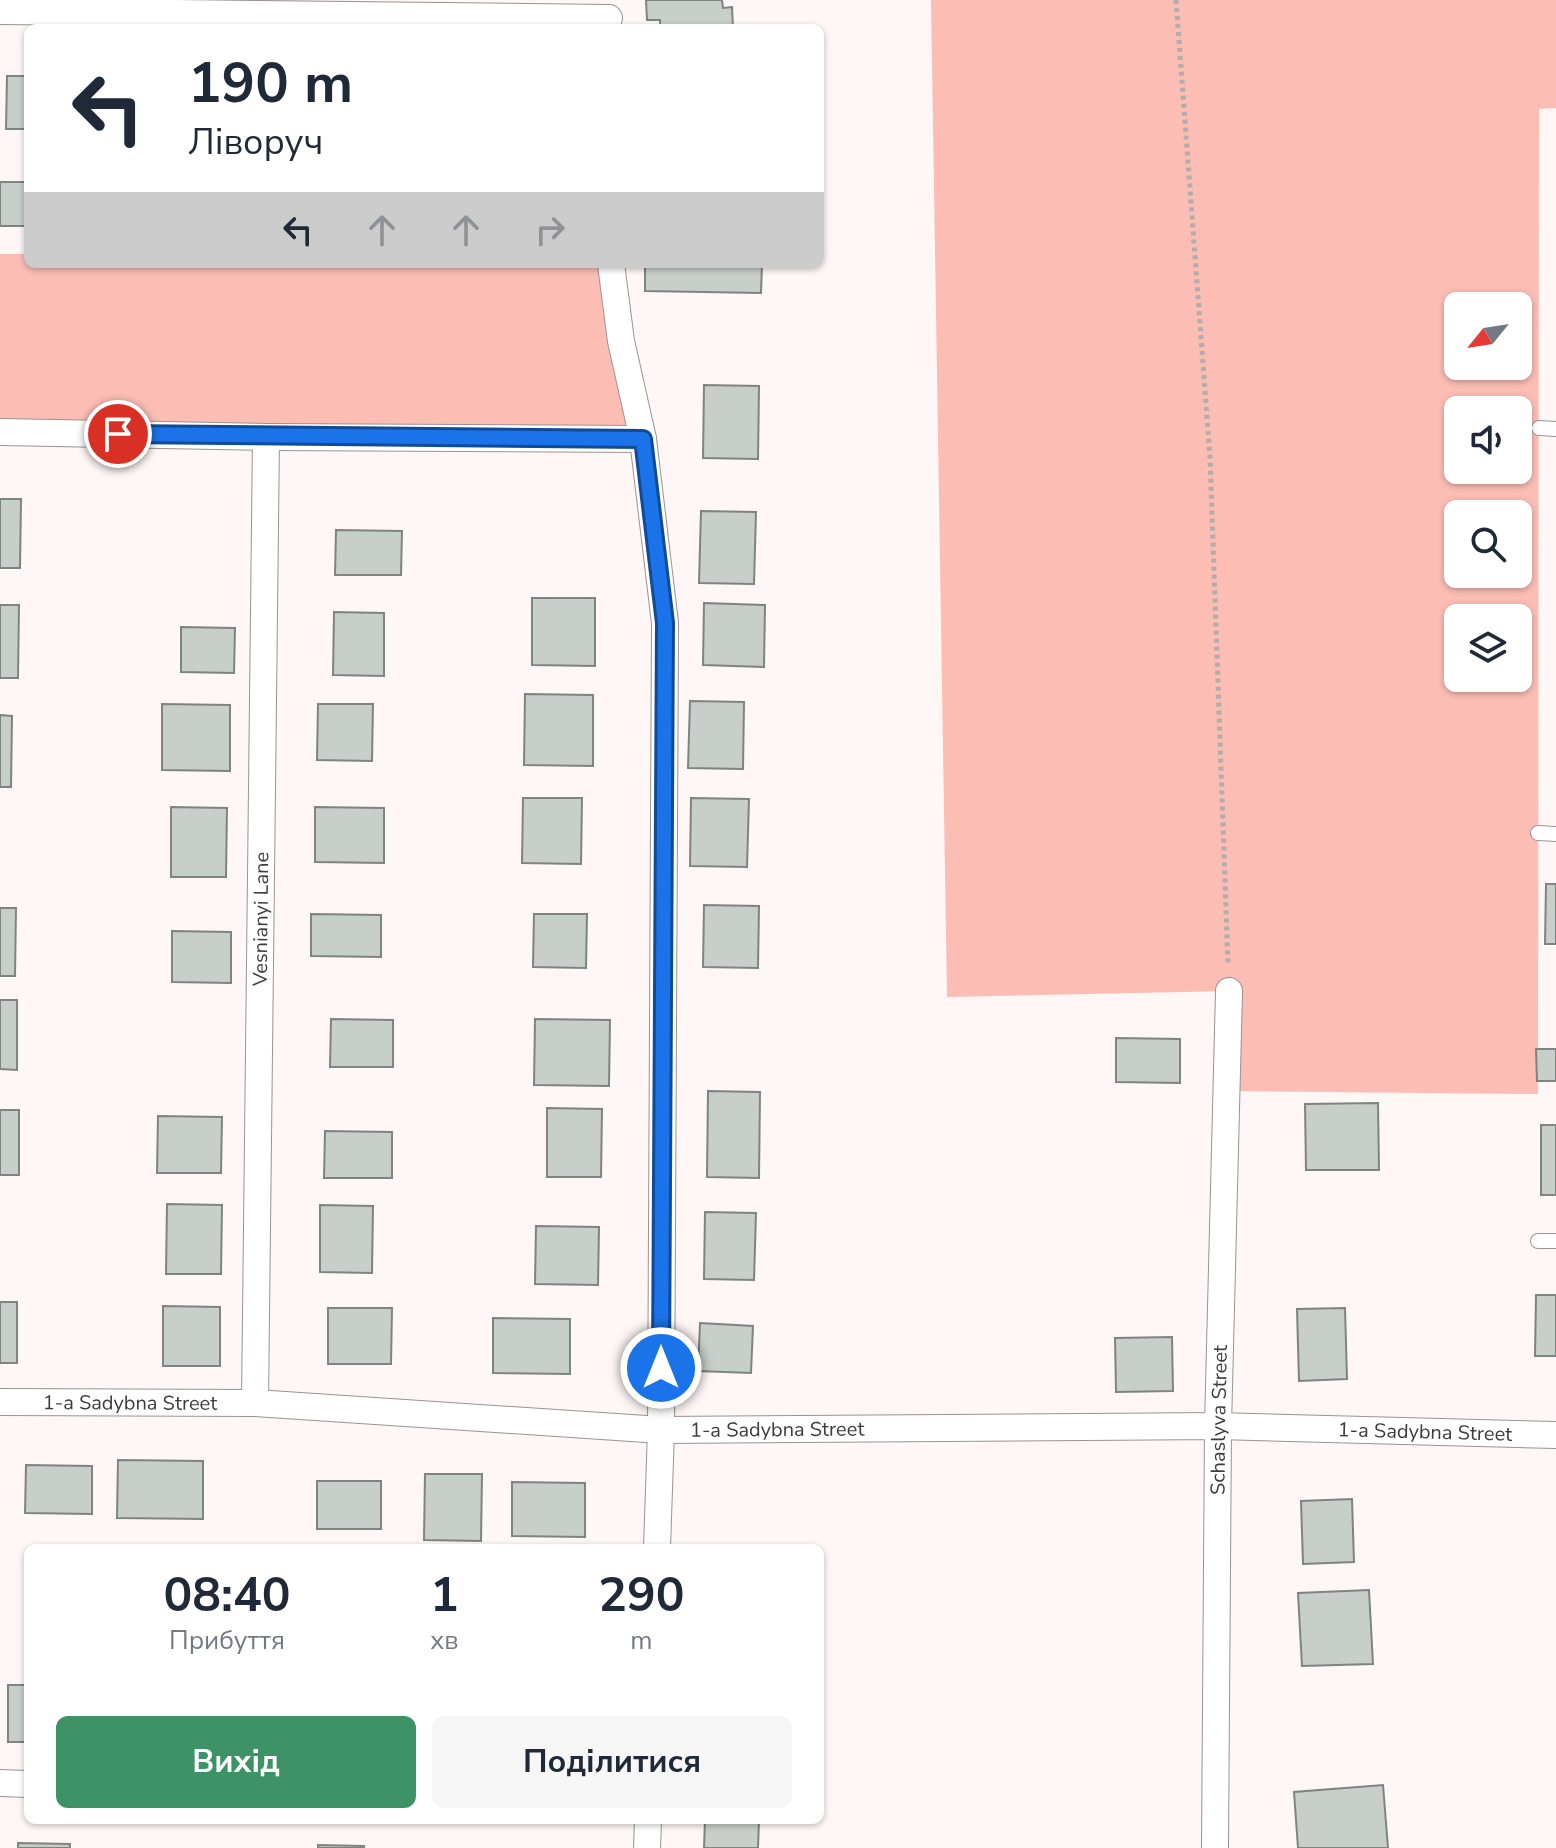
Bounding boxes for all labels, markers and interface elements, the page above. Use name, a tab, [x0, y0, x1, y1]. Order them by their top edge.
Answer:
text: 190 m	[188, 45, 353, 122]
icon: left	[56, 56, 160, 160]
text: Ліворуч	[188, 118, 323, 167]
icon: left	[276, 208, 320, 252]
icon: ahead	[360, 208, 404, 252]
icon: ahead	[444, 208, 488, 252]
icon: right	[528, 208, 572, 252]
north arrow	[1444, 292, 1532, 380]
map controls	[1444, 292, 1532, 692]
button: sound	[1444, 396, 1532, 484]
pin	[84, 400, 152, 468]
icon: arrive	[96, 412, 140, 456]
button: search	[1444, 500, 1532, 588]
button: layers	[1444, 604, 1532, 692]
street label: Vesnianyi Lane	[246, 852, 275, 987]
position arrow	[619, 1326, 703, 1410]
street label: Schaslyva Street	[1204, 1344, 1234, 1495]
street label: 1-a Sadybna Street	[43, 1389, 218, 1416]
street label: 1-a Sadybna Street	[690, 1415, 865, 1443]
street label: 1-a Sadybna Street	[1337, 1416, 1514, 1447]
text: 08:40	[163, 1562, 291, 1628]
text: 1	[430, 1562, 459, 1628]
text: 290	[598, 1562, 685, 1628]
text: Прибуття	[169, 1623, 285, 1658]
text: хв	[430, 1623, 458, 1658]
text: m	[630, 1623, 652, 1658]
button: Вихід	[56, 1716, 416, 1808]
button: Поділитися	[432, 1716, 792, 1808]

